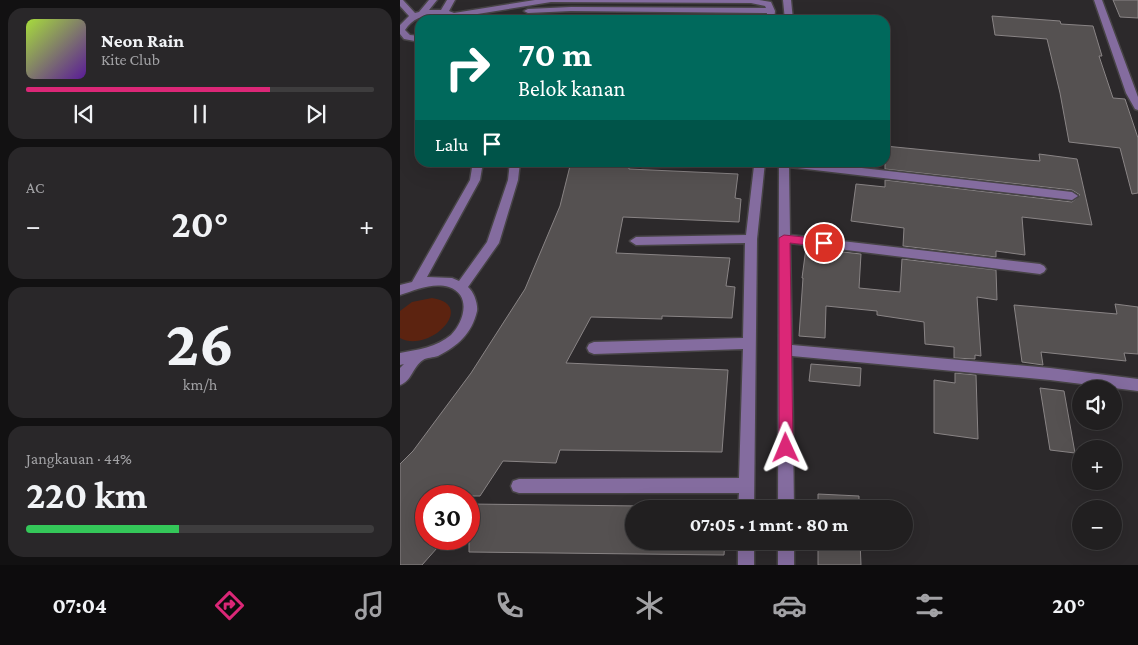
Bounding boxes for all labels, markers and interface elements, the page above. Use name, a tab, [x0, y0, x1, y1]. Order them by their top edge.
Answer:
text: Neon Rain	[101, 30, 184, 51]
icon: right	[435, 35, 500, 100]
text: 70 m	[518, 35, 592, 74]
text: Kite Club	[101, 51, 160, 68]
text: Belok kanan	[518, 76, 625, 101]
icon: previous	[70, 100, 98, 128]
icon: pause	[186, 100, 214, 128]
icon: next	[302, 100, 330, 128]
icon: arrive	[478, 130, 506, 158]
text: Lalu	[435, 134, 468, 155]
text: AC	[26, 179, 44, 196]
text: 20°	[171, 203, 229, 245]
text: −	[26, 210, 41, 241]
text: +	[359, 210, 374, 241]
pin	[803, 222, 845, 264]
icon: arrive	[810, 229, 838, 257]
text: 26	[166, 307, 234, 379]
text: km/h	[183, 376, 217, 393]
map controls	[1072, 380, 1122, 550]
button: sound	[1072, 380, 1122, 430]
position arrow	[759, 421, 811, 473]
button: +	[1072, 440, 1122, 490]
text: Jangkauan · 44%	[26, 450, 132, 467]
text: 220 km	[26, 474, 147, 516]
speed limit sign: 30	[415, 485, 480, 550]
button: −	[1072, 500, 1122, 550]
text: 07:05 · 1 mnt · 80 m	[690, 514, 848, 535]
icon: directions	[212, 588, 247, 623]
icon: music	[352, 588, 387, 623]
icon: phone	[492, 588, 527, 623]
icon: climate	[632, 588, 667, 623]
icon: car	[772, 588, 807, 623]
icon: filters	[912, 588, 947, 623]
text: 07:04	[53, 593, 107, 618]
text: 20°	[1052, 593, 1085, 618]

